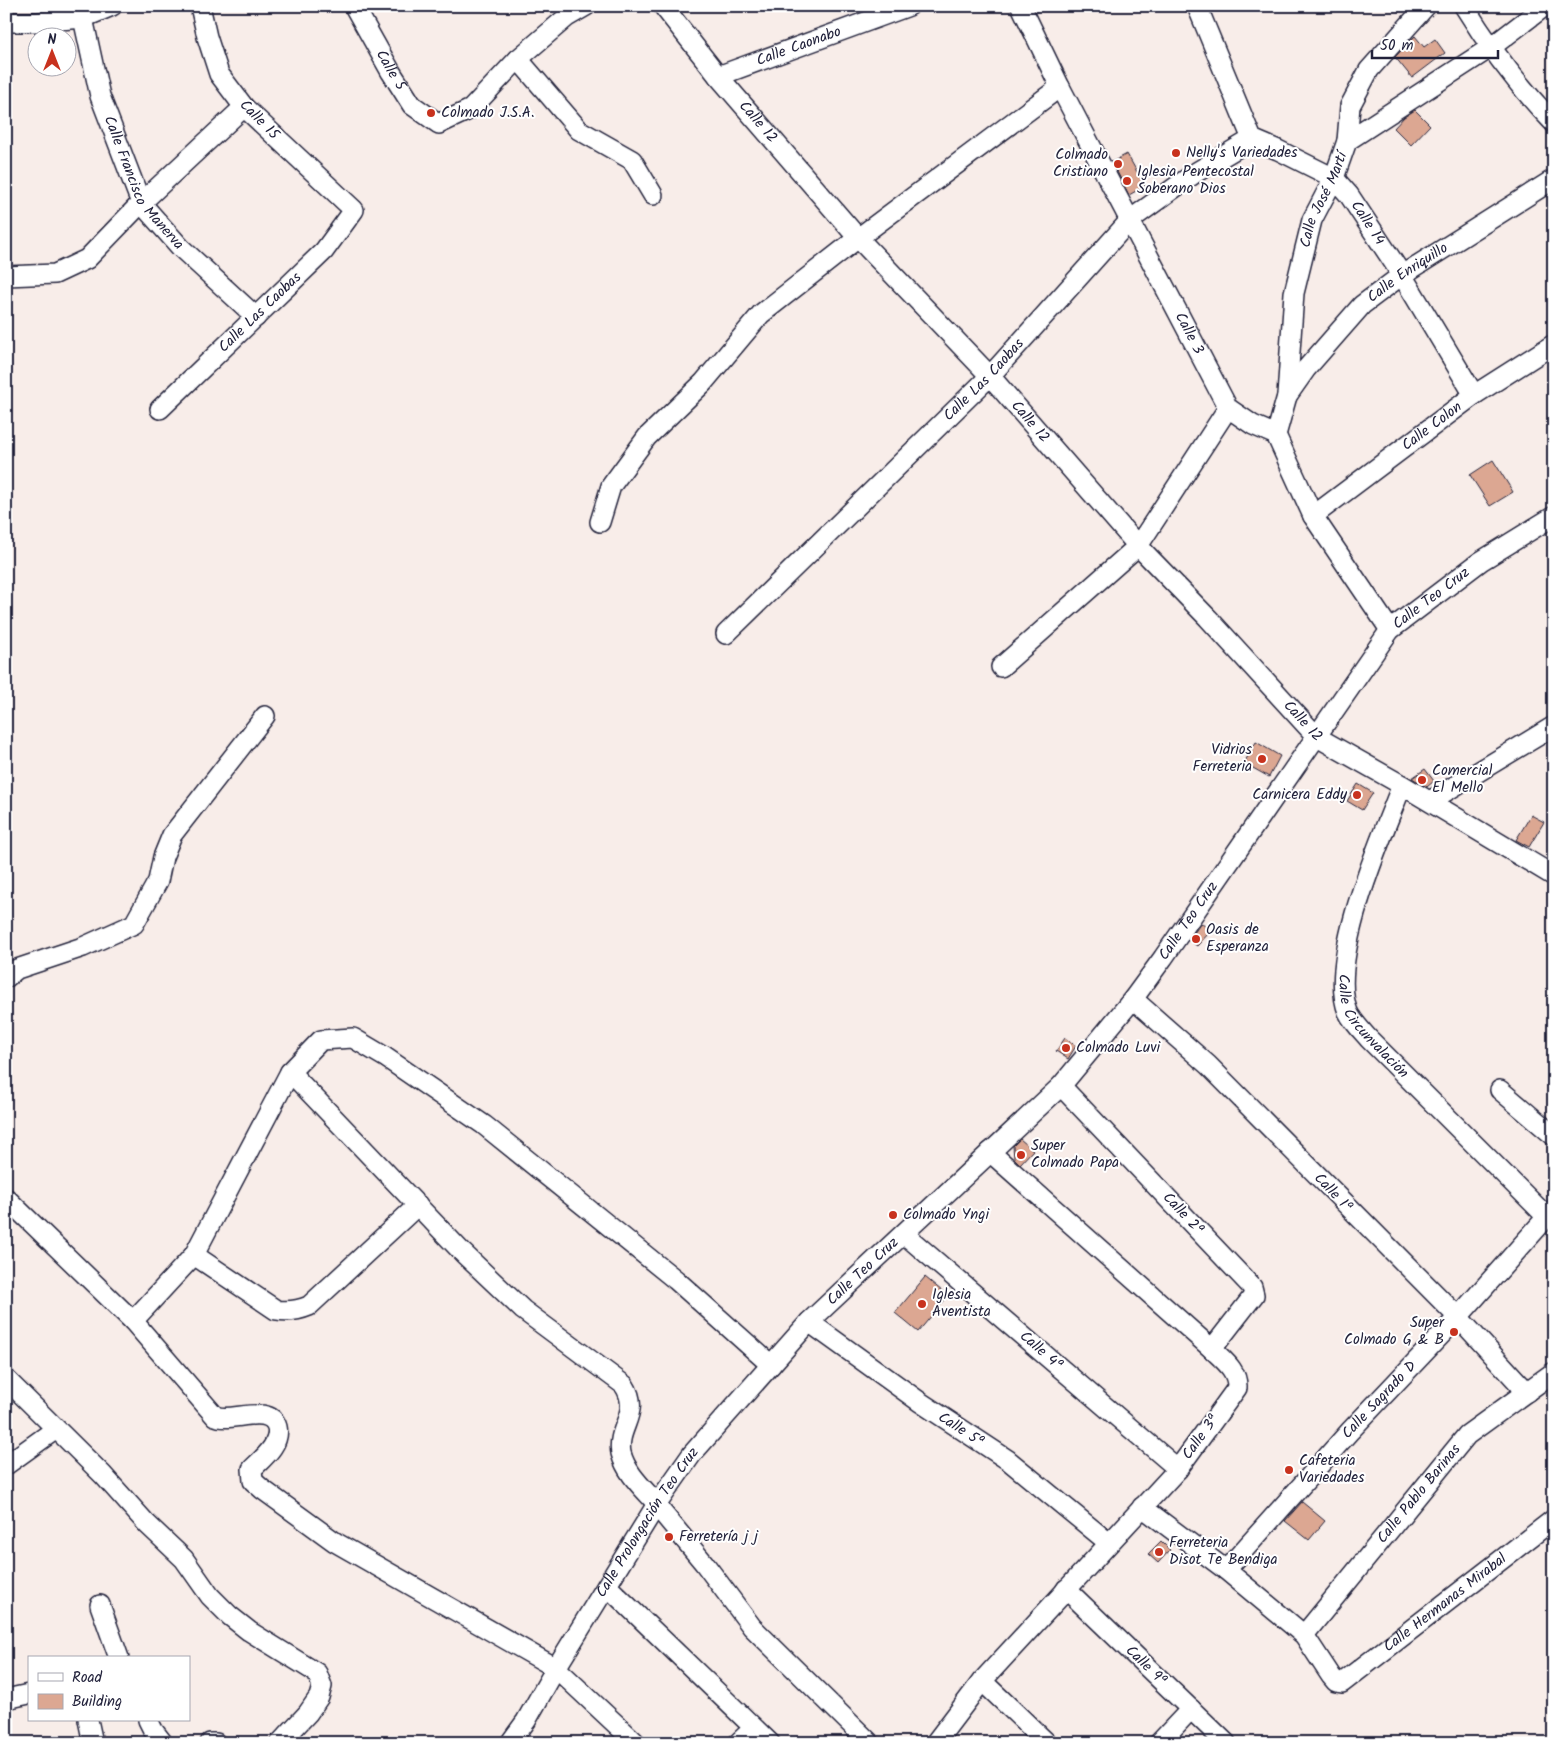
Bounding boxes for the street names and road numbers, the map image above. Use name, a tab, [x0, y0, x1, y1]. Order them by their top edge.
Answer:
street label: Calle Caonabo	[753, 20, 845, 73]
street label: Calle 5	[369, 45, 413, 97]
street label: Calle 15	[233, 94, 285, 146]
street label: Calle 12	[733, 96, 783, 149]
street label: Calle Francisco Manerva	[97, 112, 190, 256]
street label: Calle José Martí	[1294, 146, 1355, 250]
street label: Calle 14	[1344, 196, 1391, 250]
street label: Calle Enriquillo	[1362, 237, 1453, 309]
street label: Calle Las Caobas	[213, 266, 308, 359]
street label: Calle 3	[1168, 308, 1210, 359]
street label: Calle Las Caobas	[938, 333, 1031, 427]
street label: Calle 12	[1005, 395, 1055, 449]
street label: Calle Colon	[1397, 396, 1467, 457]
street label: Calle Teo Cruz	[1388, 561, 1475, 636]
street label: Calle 12	[1277, 695, 1328, 748]
street label: Calle Teo Cruz	[1153, 876, 1225, 966]
street label: Calle Circunvalación	[1331, 974, 1414, 1084]
street label: Calle 1ª	[1308, 1167, 1358, 1219]
street label: Calle 2ª	[1157, 1187, 1209, 1241]
street label: Calle Teo Cruz	[821, 1231, 905, 1312]
street label: Calle 4ª	[1014, 1325, 1068, 1377]
street label: Calle Sagrado D	[1336, 1355, 1423, 1445]
street label: Calle 5ª	[933, 1406, 989, 1454]
street label: Calle 3ª	[1176, 1409, 1226, 1465]
street label: Calle Pablo Barinas	[1371, 1438, 1467, 1549]
street label: Calle Prolongación Teo Cruz	[590, 1441, 705, 1603]
street label: Calle Hermanas Mirabal	[1378, 1547, 1512, 1659]
street label: Calle 9ª	[1119, 1640, 1173, 1692]

